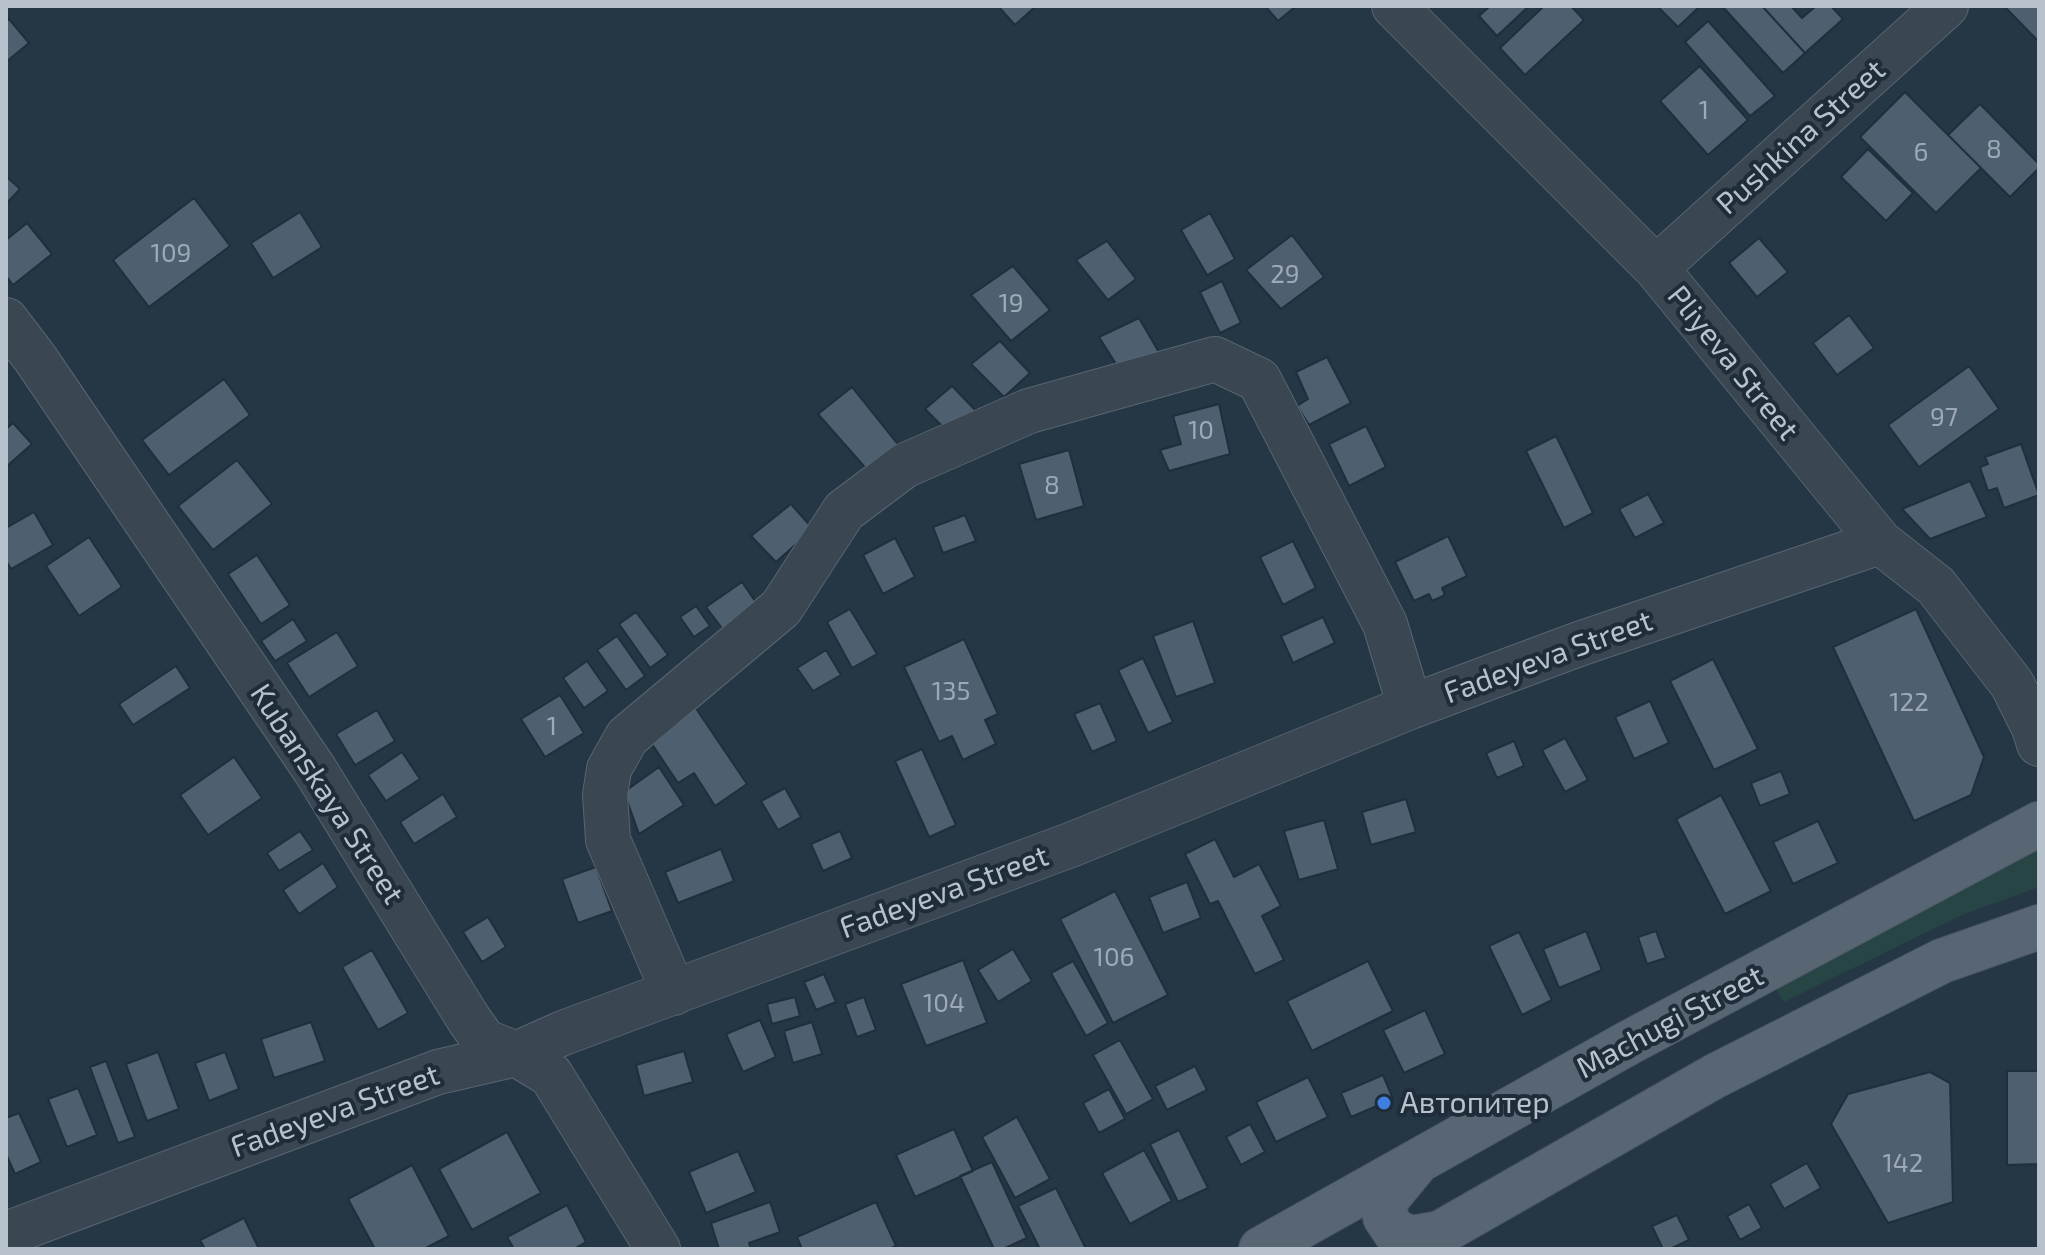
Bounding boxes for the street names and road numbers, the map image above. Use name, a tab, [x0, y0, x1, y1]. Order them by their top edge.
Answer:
street label: Pushkina Street	[1709, 52, 1893, 222]
street label: Pliyeva Street	[1660, 279, 1806, 447]
street label: Fadeyeva Street	[1439, 603, 1657, 711]
street label: Kubanskaya Street	[242, 677, 412, 911]
street label: Fadeyeva Street	[835, 838, 1053, 946]
street label: Machugi Street	[1571, 958, 1769, 1086]
street label: Fadeyeva Street	[226, 1057, 444, 1165]

